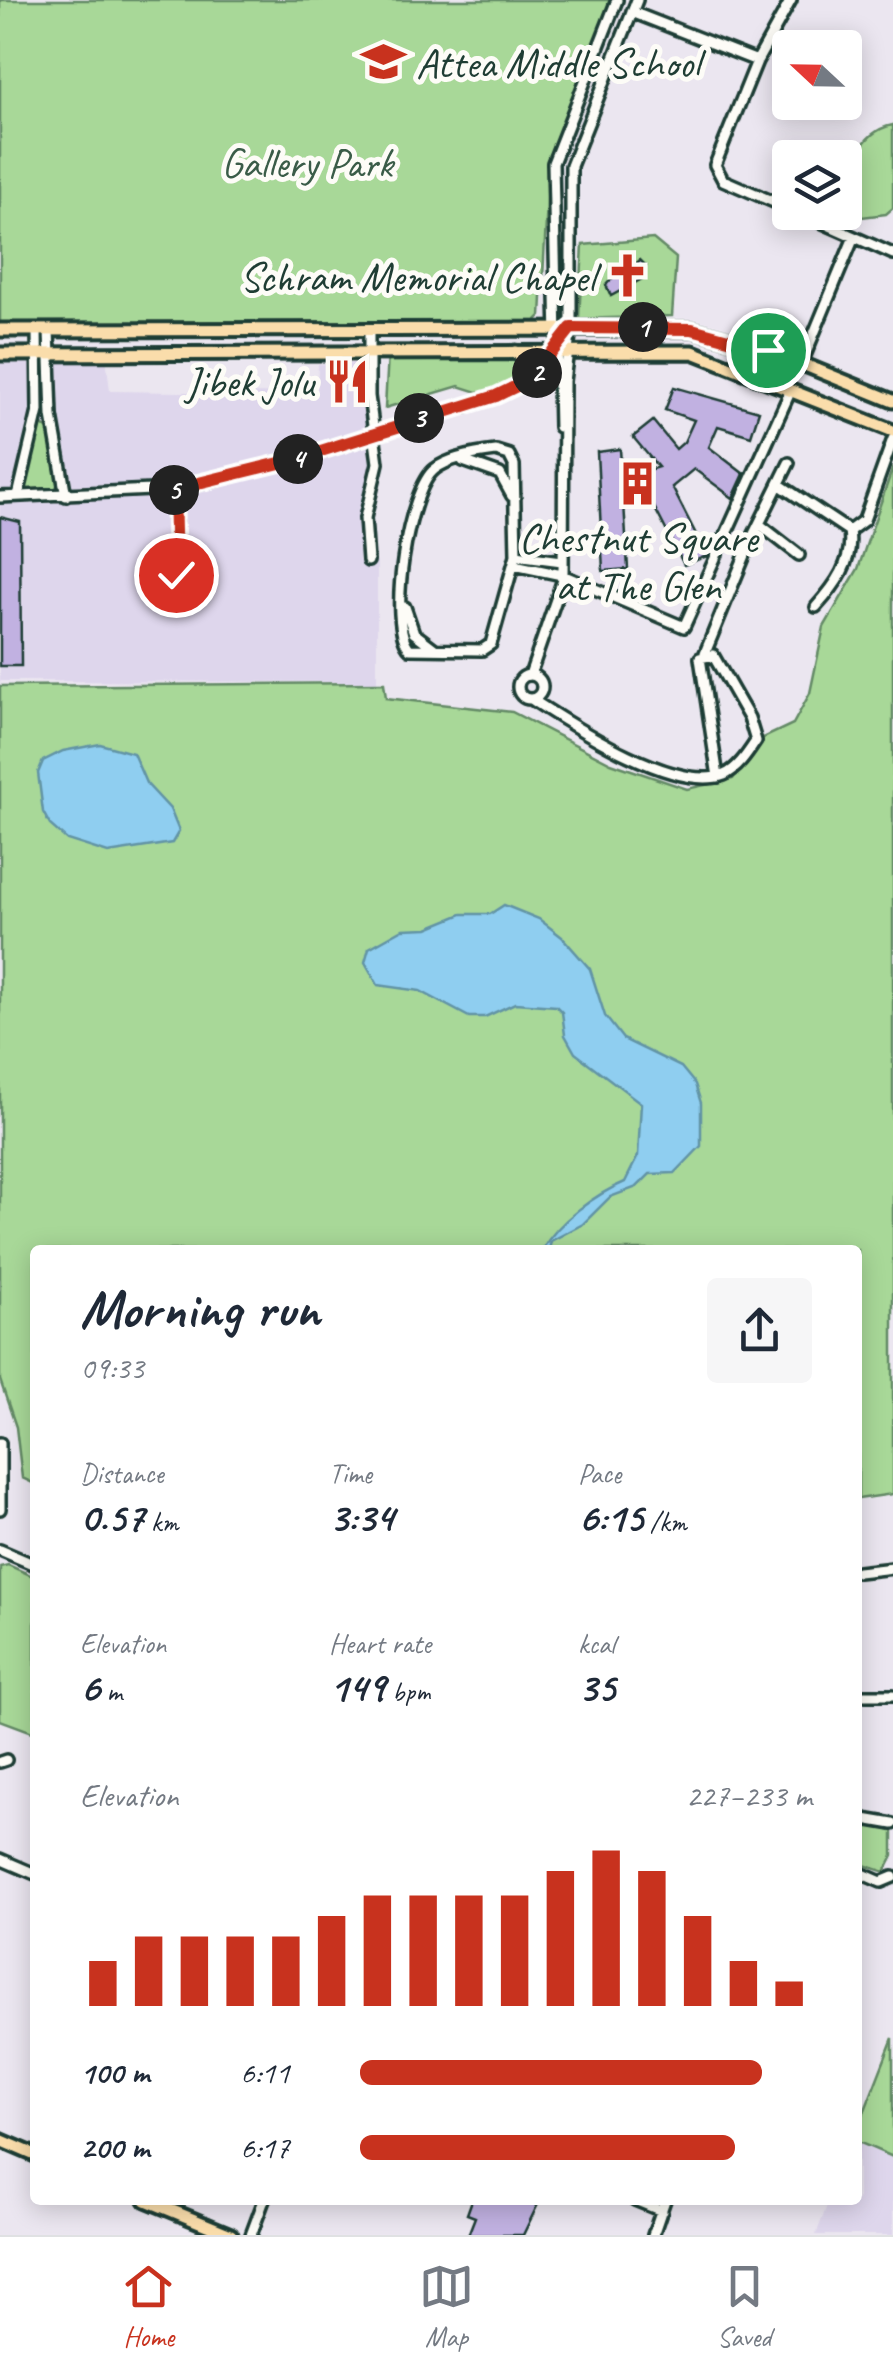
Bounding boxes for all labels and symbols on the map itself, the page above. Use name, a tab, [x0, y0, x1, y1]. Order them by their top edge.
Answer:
north arrow	[772, 30, 862, 120]
place label: Attea Middle School	[416, 37, 707, 90]
school or university icon: Attea Middle School	[359, 38, 407, 86]
park label: Gallery Park	[221, 137, 396, 190]
place label: Schram Memorial Chapel	[240, 251, 602, 304]
church icon: Schram Memorial Chapel	[604, 252, 652, 300]
pin: 1	[618, 302, 668, 352]
pin	[726, 308, 811, 393]
pin: 2	[512, 348, 562, 398]
place label: Jibek Jolu	[183, 356, 316, 409]
restaurant icon: Jibek Jolu	[323, 357, 371, 405]
pin: 3	[394, 393, 444, 443]
pin: 4	[273, 434, 323, 484]
building icon: Chestnut Square at The Glen	[614, 459, 662, 507]
pin: 5	[149, 465, 199, 515]
place label: Chestnut Square at The Glen	[519, 512, 760, 613]
pin	[134, 533, 219, 618]

